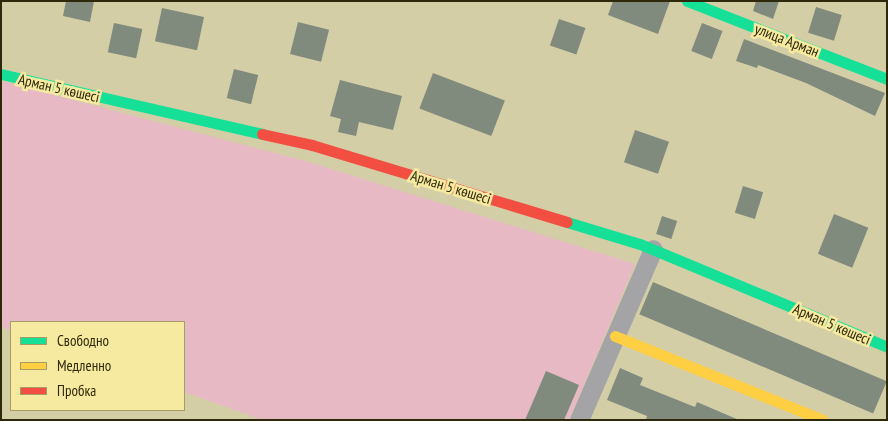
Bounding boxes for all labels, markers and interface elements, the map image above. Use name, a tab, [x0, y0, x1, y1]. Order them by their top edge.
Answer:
street label: улица Арман	[752, 19, 822, 61]
street label: Арман 5 көшесі	[17, 70, 101, 106]
street label: Арман 5 көшесі	[409, 166, 493, 208]
street label: Арман 5 көшесі	[790, 300, 874, 348]
legend	[10, 321, 185, 411]
text: Свободно	[57, 331, 109, 350]
text: Медленно	[57, 356, 111, 375]
text: Пробка	[57, 381, 96, 400]

